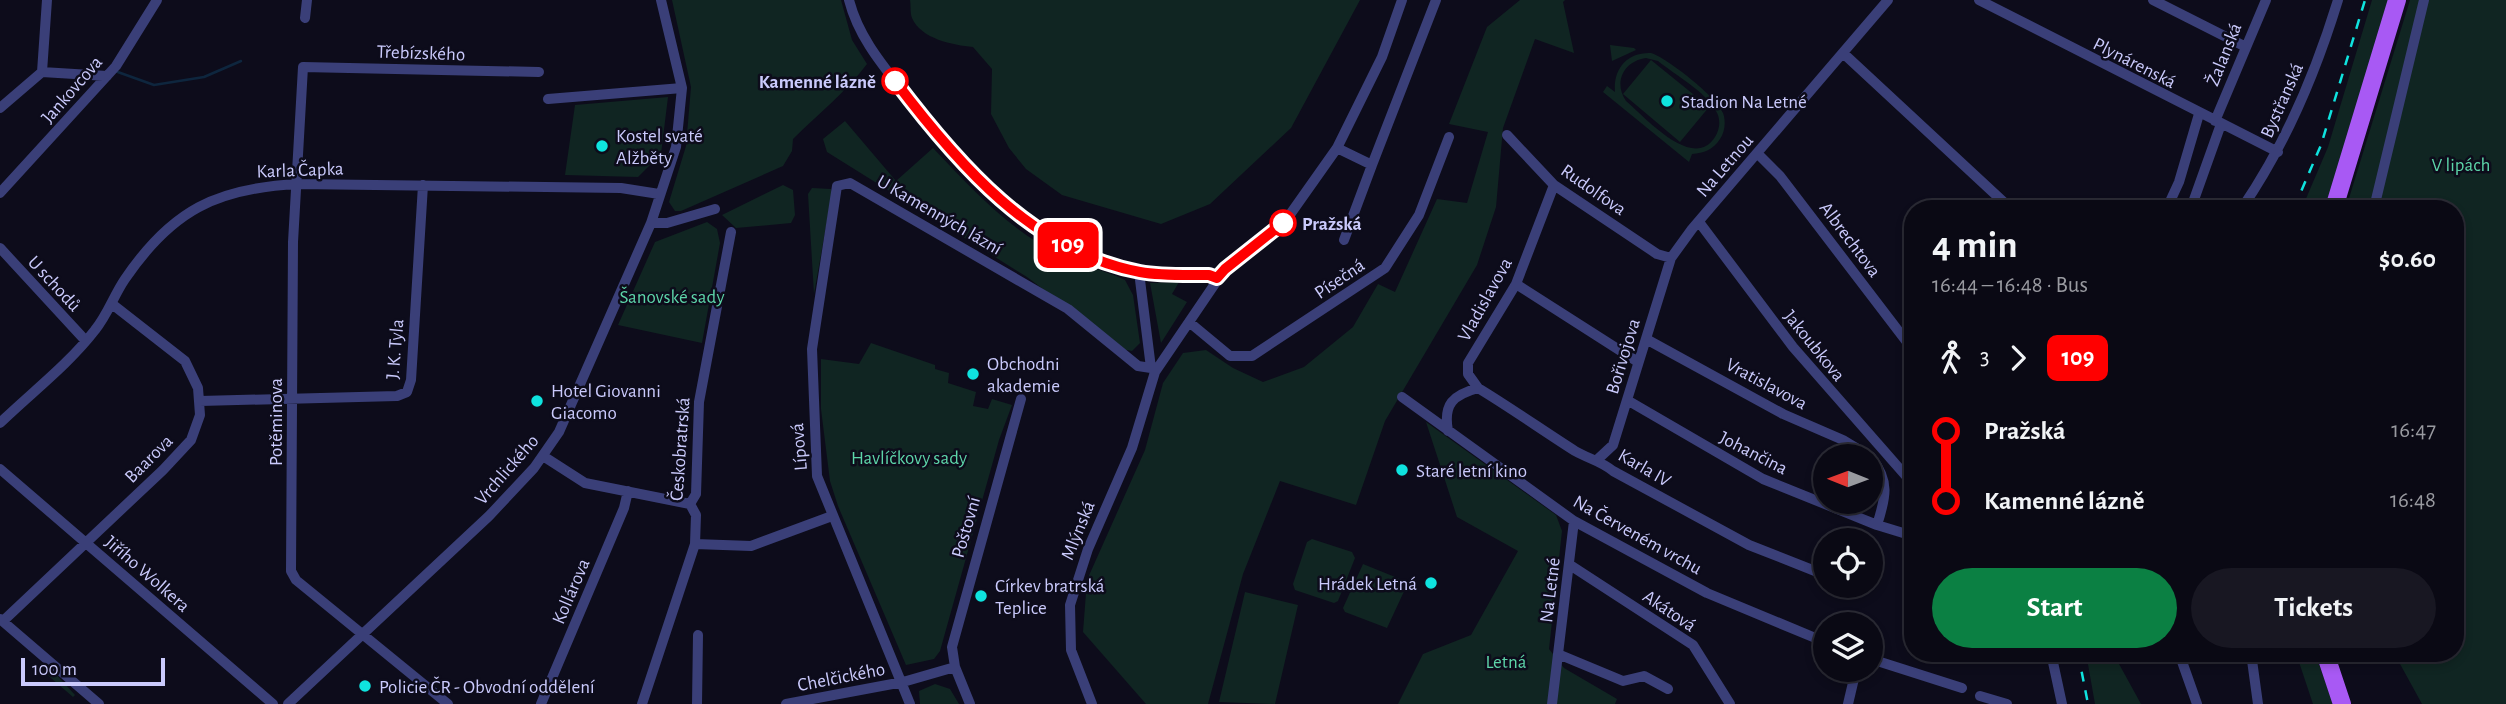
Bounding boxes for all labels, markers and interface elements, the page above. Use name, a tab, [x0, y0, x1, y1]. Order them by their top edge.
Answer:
street label: Žalanská	[2201, 19, 2246, 89]
street label: Plynárenská	[2090, 34, 2179, 92]
street label: Třebízského	[376, 42, 466, 65]
street label: Jankovcova	[38, 53, 106, 127]
street label: Bystřanská	[2257, 60, 2307, 141]
marker: Kamenné lázně	[882, 68, 908, 94]
place label: Kamenné lázně	[759, 73, 876, 92]
marker: Stadion Na Letné	[1659, 93, 1675, 109]
place label: Stadion Na Letné	[1681, 93, 1807, 112]
place label: Kostel svaté Alžběty	[616, 127, 703, 168]
street label: Na Letnou	[1693, 131, 1757, 201]
marker: Kostel svaté Alžběty	[594, 138, 610, 154]
park label: V lipách	[2432, 156, 2490, 175]
street label: Karla Čapka	[256, 157, 344, 182]
street label: Rudolfova	[1557, 161, 1629, 220]
street label: U Kamenných lázní	[873, 172, 1005, 259]
street label: Albrechtova	[1816, 199, 1884, 281]
marker: Pražská	[1270, 210, 1296, 236]
place label: Pražská	[1302, 215, 1362, 234]
line badge: 109	[1028, 222, 1108, 268]
text: 4 min	[1932, 227, 2018, 265]
text: 109	[1052, 233, 1084, 257]
text: $0.60	[2379, 246, 2436, 272]
street label: U schodů	[24, 253, 84, 316]
street label: Vladislavova	[1455, 255, 1516, 345]
street label: Písečná	[1311, 256, 1369, 303]
text: 16:44 – 16:48 · Bus	[1932, 274, 2088, 297]
park label: Šanovské sady	[619, 286, 725, 307]
street label: Jakoubkova	[1780, 307, 1848, 385]
street label: Bořivojova	[1603, 316, 1644, 396]
street label: J. K. Tyla	[383, 318, 408, 380]
icon: walk	[1932, 339, 1970, 377]
icon: forward	[1999, 339, 2037, 377]
text: 3	[1980, 346, 1989, 369]
text: 109	[2061, 346, 2094, 370]
place label: Obchodni akademie	[987, 355, 1060, 396]
street label: Vratislavova	[1723, 355, 1810, 414]
marker: Obchodni akademie	[965, 366, 981, 382]
street label: Potěminova	[267, 378, 286, 466]
place label: Hotel Giovanni Giacomo	[551, 382, 661, 423]
marker: Hotel Giovanni Giacomo	[529, 393, 545, 409]
street label: Českobratrská	[665, 396, 694, 501]
text: Pražská	[1984, 418, 2065, 444]
text: 16:47	[2391, 419, 2436, 442]
street label: Lípová	[788, 422, 811, 471]
street label: Johančina	[1716, 428, 1791, 479]
street label: Baarova	[121, 431, 177, 487]
street label: Vrchlického	[472, 431, 543, 509]
north arrow	[1813, 444, 1883, 514]
map controls	[1813, 444, 1883, 682]
street label: Karla IV	[1615, 446, 1674, 491]
park label: Havlíčkovy sady	[851, 449, 967, 468]
marker: Staré letní kino	[1394, 462, 1410, 478]
place label: Staré letní kino	[1416, 462, 1527, 481]
text: Kamenné lázně	[1984, 488, 2144, 514]
text: 16:48	[2390, 489, 2436, 512]
street label: Na Červeném vrchu	[1570, 490, 1706, 579]
street label: Poštovní	[949, 494, 984, 560]
street label: Mlýnská	[1058, 498, 1099, 563]
button: locate	[1813, 528, 1883, 598]
street label: Jiřího Wolkera	[101, 532, 193, 616]
street label: Kollárova	[549, 556, 594, 627]
street label: Na Letné	[1537, 557, 1564, 624]
button: Start	[1932, 568, 2177, 648]
button: Tickets	[2191, 568, 2436, 648]
place label: Hrádek Letná	[1318, 575, 1417, 594]
marker: Hrádek Letná	[1423, 575, 1439, 591]
place label: Církev bratrská Teplice	[995, 577, 1105, 618]
street label: Akátová	[1639, 587, 1699, 636]
marker: Církev bratrská Teplice	[973, 588, 989, 604]
button: layers	[1813, 612, 1883, 682]
park label: Letná	[1485, 653, 1527, 672]
scale bar	[21, 655, 164, 687]
text: 100 m	[32, 660, 77, 679]
street label: Chelčického	[796, 660, 887, 695]
place label: Policie ČR - Obvodní oddělení	[379, 676, 595, 697]
marker: Policie ČR - Obvodní oddělení	[357, 678, 373, 694]

